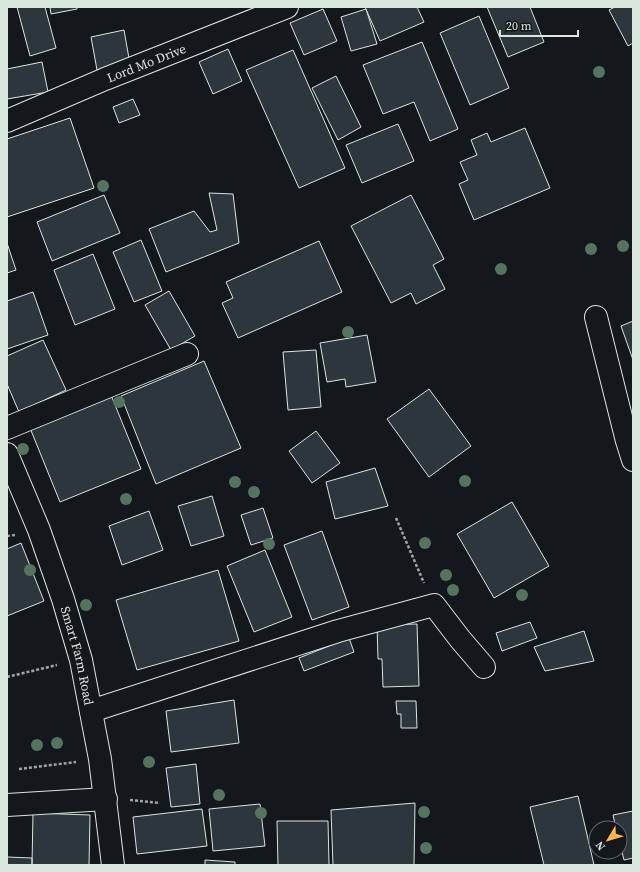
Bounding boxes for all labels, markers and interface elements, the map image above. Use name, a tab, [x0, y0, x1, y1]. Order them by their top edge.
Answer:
scale bar	[500, 12, 578, 38]
text: 20 m	[506, 18, 532, 34]
street label: Lord Mo Drive	[104, 40, 189, 86]
street label: Smart Farm Road	[57, 604, 98, 707]
north arrow	[588, 820, 628, 860]
text: N	[592, 838, 609, 854]

